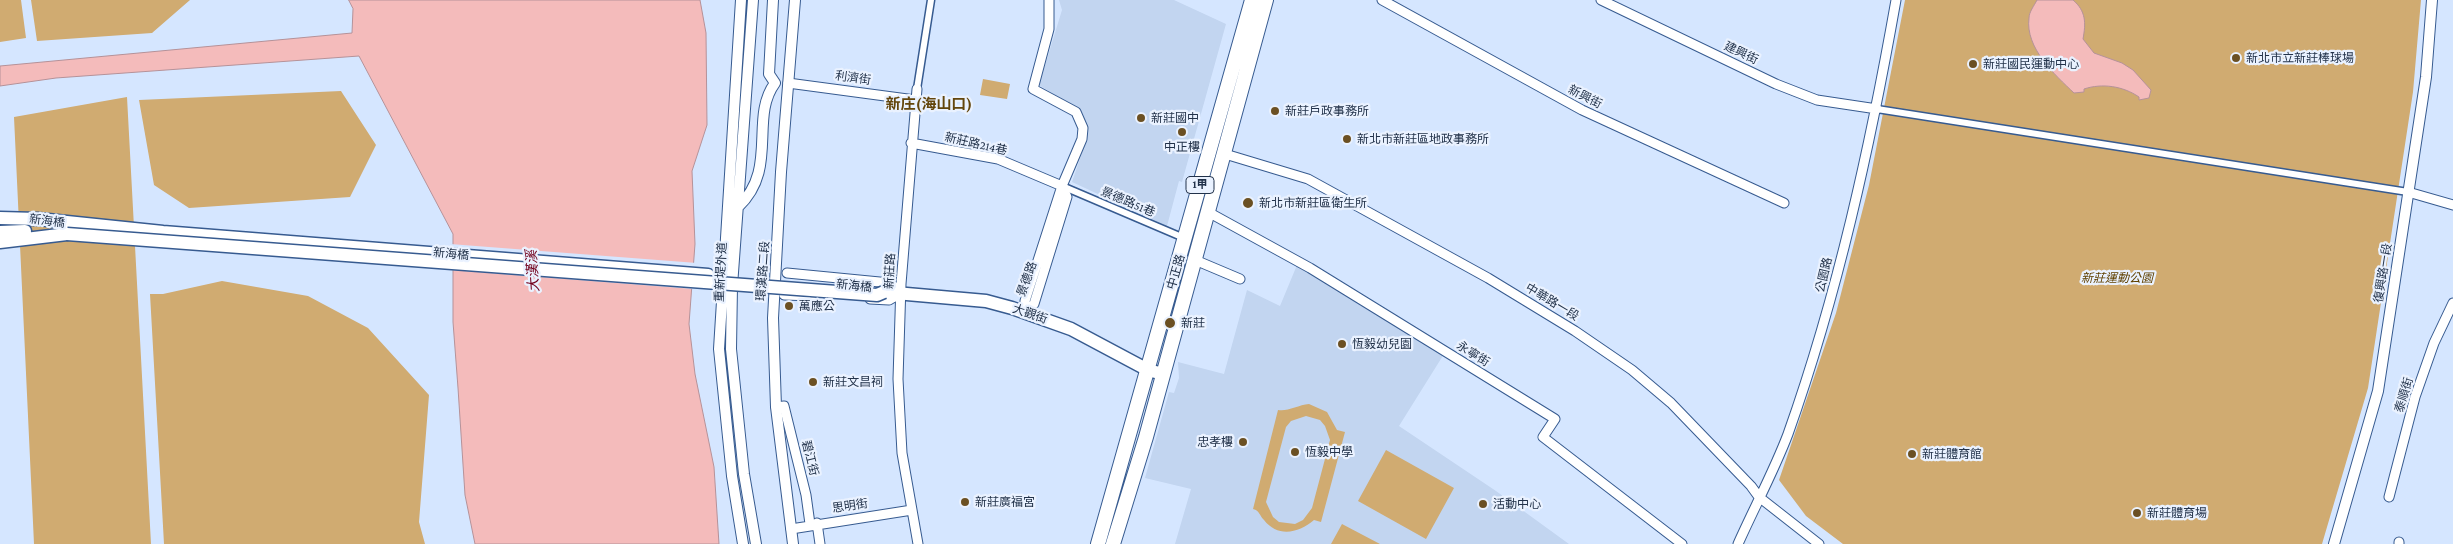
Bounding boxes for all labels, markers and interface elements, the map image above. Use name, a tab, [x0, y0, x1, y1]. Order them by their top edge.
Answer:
street label: 建興街	[1722, 39, 1760, 67]
place label: 新北市立新莊棒球場	[2246, 51, 2354, 65]
marker: 新北市立新莊棒球場	[2230, 52, 2242, 64]
place label: 新莊國民運動中心	[1983, 57, 2079, 71]
marker: 新莊國民運動中心	[1967, 58, 1979, 70]
street label: 利濟街	[834, 68, 872, 88]
street label: 新興街	[1566, 82, 1604, 112]
district label: 新庄(海山口)	[886, 95, 972, 113]
place label: 新莊戶政事務所	[1285, 104, 1369, 118]
marker: 新莊戶政事務所	[1269, 105, 1281, 117]
place label: 新莊國中	[1151, 111, 1199, 125]
marker: 新莊國中	[1135, 112, 1147, 124]
marker: 中正樓	[1176, 126, 1188, 138]
street label: 新莊路214巷	[943, 130, 1009, 158]
place label: 新北市新莊區地政事務所	[1357, 132, 1489, 146]
marker: 新北市新莊區地政事務所	[1341, 133, 1353, 145]
place label: 中正樓	[1164, 140, 1200, 154]
road number: 1甲	[1186, 176, 1214, 194]
street label: 景德路51巷	[1099, 184, 1157, 220]
marker: 新北市新莊區衛生所	[1241, 196, 1255, 210]
place label: 新北市新莊區衛生所	[1259, 196, 1367, 210]
street label: 新海橋	[28, 212, 66, 230]
street label: 環漢路二段	[754, 241, 772, 301]
street label: 重新堤外道	[712, 242, 730, 302]
street label: 復興路一段	[2371, 242, 2395, 304]
street label: 新海橋	[432, 245, 470, 263]
water label: 大漢溪	[523, 249, 543, 293]
street label: 新莊路	[882, 253, 898, 289]
street label: 中正路	[1164, 253, 1188, 291]
street label: 公園路	[1813, 256, 1835, 294]
street label: 景德路	[1014, 260, 1040, 298]
park label: 新莊運動公園	[2081, 271, 2153, 285]
street label: 新海橋	[835, 277, 873, 295]
street label: 中華路一段	[1523, 280, 1581, 324]
place label: 萬應公	[799, 299, 835, 313]
marker: 萬應公	[783, 300, 795, 312]
street label: 大觀街	[1011, 301, 1049, 327]
marker: 新莊	[1163, 316, 1177, 330]
place label: 新莊	[1181, 316, 1205, 330]
place label: 恆毅幼兒園	[1352, 337, 1412, 351]
marker: 恆毅幼兒園	[1336, 338, 1348, 350]
street label: 永寧街	[1454, 338, 1492, 370]
place label: 新莊文昌祠	[823, 375, 883, 389]
marker: 新莊文昌祠	[807, 376, 819, 388]
street label: 泰順街	[2392, 376, 2416, 414]
place label: 忠孝樓	[1197, 435, 1233, 449]
marker: 忠孝樓	[1237, 436, 1249, 448]
street label: 碧江街	[799, 439, 821, 477]
place label: 恆毅中學	[1305, 445, 1353, 459]
marker: 恆毅中學	[1289, 446, 1301, 458]
place label: 新莊體育館	[1922, 447, 1982, 461]
marker: 新莊體育館	[1906, 448, 1918, 460]
place label: 新莊廣福宮	[975, 495, 1035, 509]
street label: 思明街	[831, 496, 869, 516]
marker: 新莊廣福宮	[959, 496, 971, 508]
place label: 活動中心	[1493, 497, 1541, 511]
marker: 活動中心	[1477, 498, 1489, 510]
place label: 新莊體育場	[2147, 506, 2207, 520]
marker: 新莊體育場	[2131, 507, 2143, 519]

